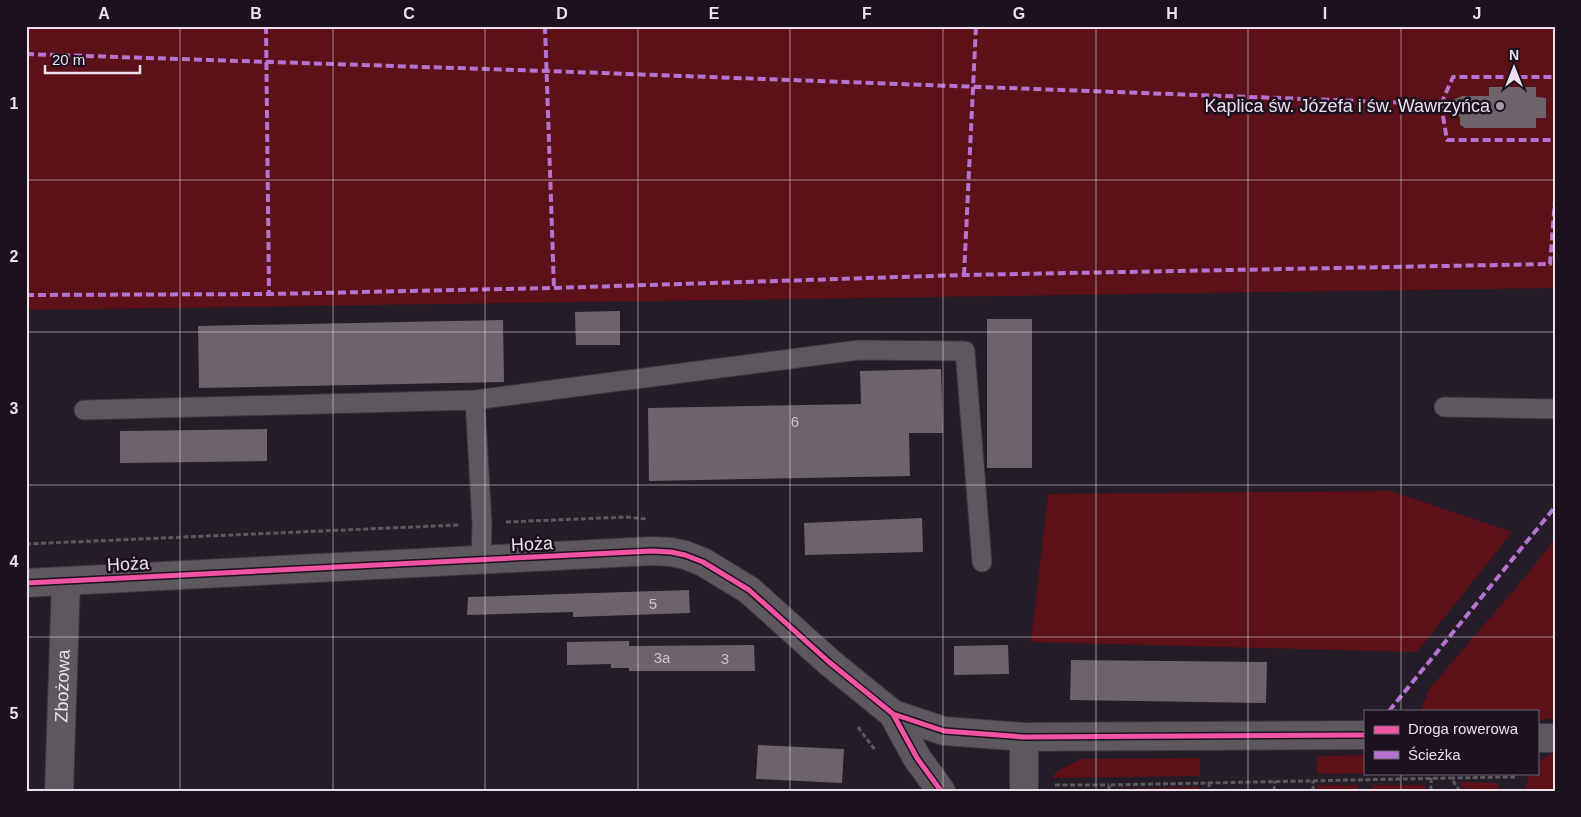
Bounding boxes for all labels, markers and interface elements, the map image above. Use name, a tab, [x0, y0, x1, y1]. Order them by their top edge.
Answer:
text: A	[98, 5, 110, 22]
text: B	[250, 5, 262, 22]
text: C	[403, 5, 415, 22]
text: D	[556, 5, 568, 22]
text: E	[709, 5, 720, 22]
text: F	[862, 5, 872, 22]
text: G	[1013, 5, 1025, 22]
text: H	[1166, 5, 1178, 22]
text: I	[1323, 5, 1327, 22]
text: J	[1473, 5, 1481, 22]
scale bar	[45, 42, 140, 74]
north arrow	[1488, 42, 1538, 92]
text: N	[1509, 47, 1519, 63]
text: 20 m	[52, 51, 85, 68]
text: 1	[10, 95, 19, 112]
place label: Kaplica św. Józefa i św. Wawrzyńca	[1205, 96, 1491, 116]
marker: Kaplica św. Józefa i św. Wawrzyńca	[1494, 100, 1506, 112]
text: 2	[10, 248, 19, 265]
text: 3	[10, 400, 19, 417]
house number: 6	[791, 413, 799, 430]
street label: Hoża	[510, 533, 554, 555]
text: 4	[10, 553, 19, 570]
street label: Hoża	[106, 553, 150, 575]
house number: 5	[649, 595, 657, 612]
street label: Zbożowa	[51, 648, 74, 723]
house number: 3a	[654, 649, 671, 666]
house number: 3	[721, 650, 729, 667]
text: 5	[10, 705, 19, 722]
legend	[1364, 710, 1538, 774]
text: Droga rowerowa	[1408, 720, 1519, 737]
text: Ścieżka	[1408, 746, 1461, 763]

